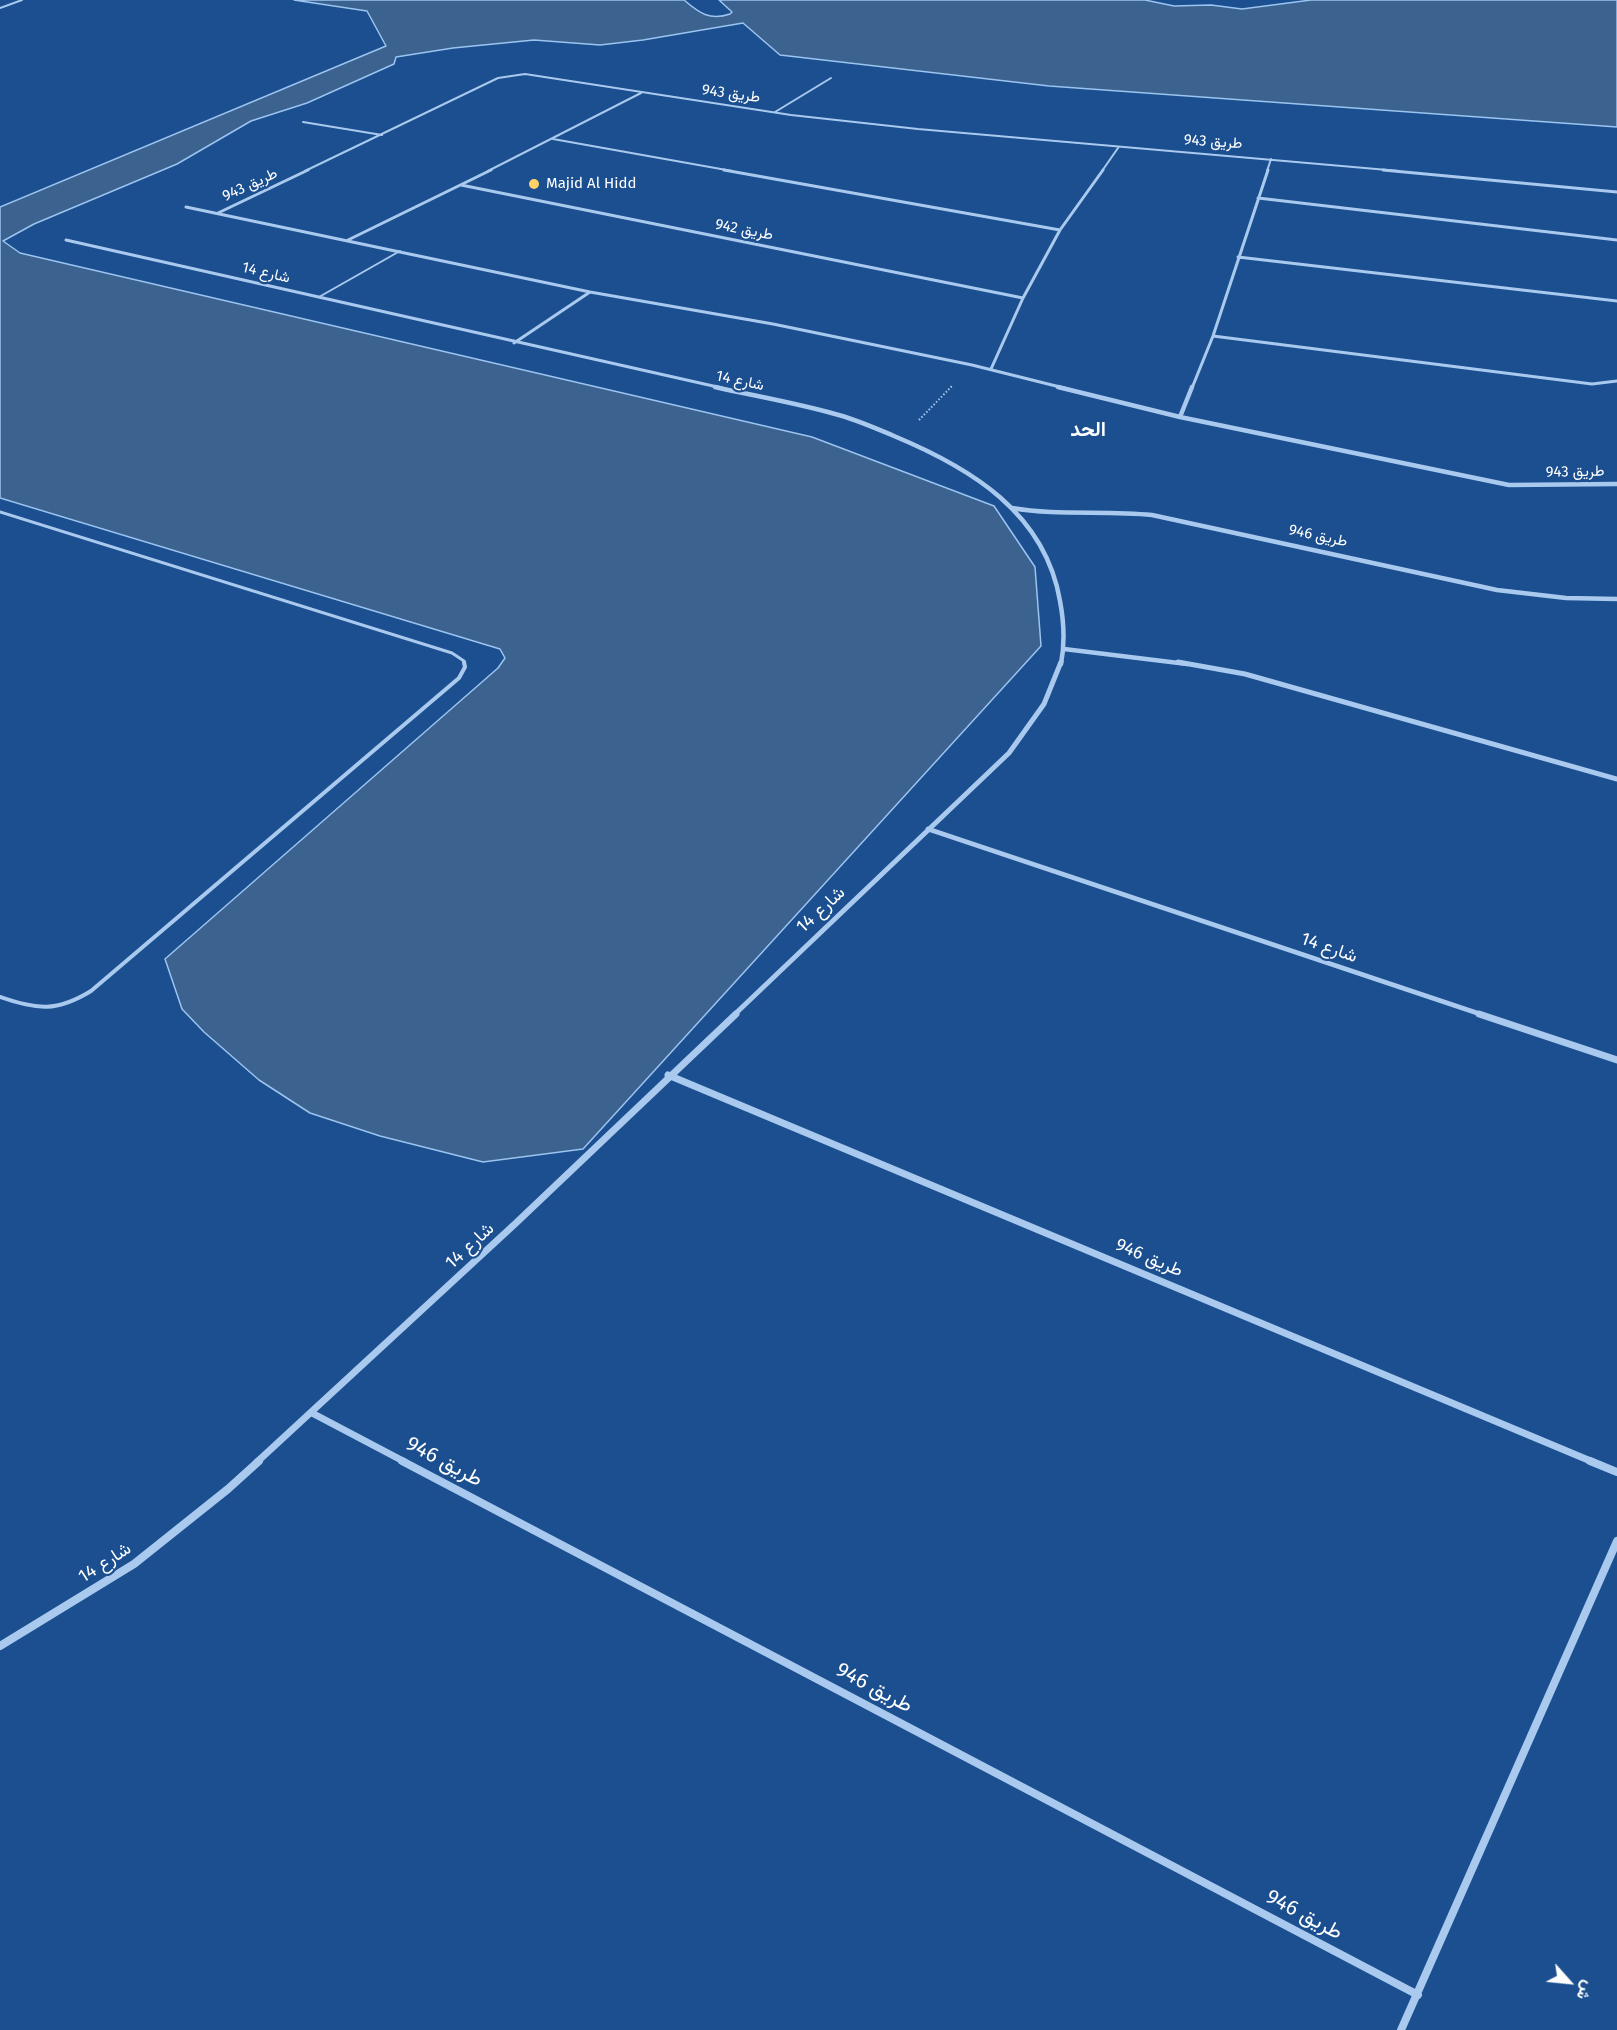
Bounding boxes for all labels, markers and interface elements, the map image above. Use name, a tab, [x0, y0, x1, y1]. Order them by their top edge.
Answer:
street label: طريق 943	[701, 81, 761, 107]
street label: طريق 943	[1183, 131, 1243, 153]
street label: طريق 943	[220, 164, 280, 206]
place label: Majid Al Hidd	[546, 175, 636, 193]
marker: Majid Al Hidd	[527, 177, 541, 191]
street label: طريق 942	[714, 216, 774, 244]
street label: شارع 14	[240, 259, 292, 287]
street label: شارع 14	[714, 367, 766, 395]
district label: الحد	[1070, 418, 1106, 442]
street label: طريق 943	[1545, 462, 1605, 482]
street label: طريق 946	[1287, 521, 1349, 551]
street label: شارع 14	[792, 882, 850, 938]
street label: شارع 14	[1298, 928, 1360, 968]
street label: شارع 14	[441, 1218, 499, 1274]
street label: طريق 946	[1112, 1234, 1186, 1282]
street label: طريق 946	[401, 1431, 487, 1493]
street label: شارع 14	[75, 1538, 135, 1588]
street label: طريق 946	[831, 1657, 917, 1719]
street label: طريق 946	[1261, 1884, 1347, 1946]
north arrow	[1539, 1952, 1599, 2012]
text: ش	[1573, 1978, 1598, 2003]

